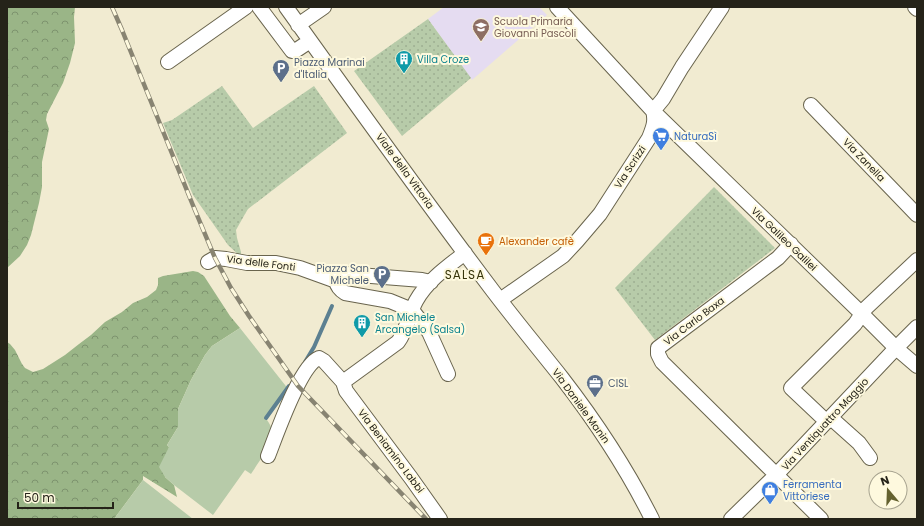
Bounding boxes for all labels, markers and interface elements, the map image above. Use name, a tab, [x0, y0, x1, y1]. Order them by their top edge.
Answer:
place label: Scuola Primaria Giovanni Pascoli	[494, 14, 576, 41]
school or university icon: Scuola Primaria Giovanni Pascoli	[471, 17, 491, 42]
building icon: Villa Croze	[394, 49, 414, 74]
place label: Villa Croze	[417, 52, 469, 67]
place label: Piazza Marinai d'Italia	[294, 55, 365, 82]
parking icon: Piazza Marinai d'Italia	[271, 58, 291, 83]
supermarket icon: NaturaSì	[651, 126, 671, 151]
place label: NaturaSì	[674, 129, 717, 144]
street label: Viale della Vittoria	[372, 130, 438, 212]
street label: Via Zanella	[839, 135, 889, 185]
street label: Via Scrizzi	[611, 143, 649, 191]
street label: Via Galileo Galilei	[748, 204, 820, 274]
cafe icon: Alexander cafè	[476, 231, 496, 256]
place label: Alexander cafè	[499, 234, 574, 249]
street label: Via delle Fonti	[226, 251, 296, 275]
place label: Piazza San Michele	[316, 261, 369, 288]
parking icon: Piazza San Michele	[372, 264, 392, 289]
district label: SALSA	[445, 266, 485, 283]
street label: Via Carlo Baxa	[660, 293, 728, 349]
place label: San Michele Arcangelo (Salsa)	[375, 310, 465, 337]
building icon: San Michele Arcangelo (Salsa)	[352, 313, 372, 338]
street label: Via Daniele Manin	[549, 365, 613, 447]
office icon: CISL	[585, 373, 605, 398]
street label: Via Ventiquattro Maggio	[778, 374, 872, 474]
place label: CISL	[608, 376, 629, 391]
street label: Via Beniamino Labbi	[354, 406, 428, 496]
north arrow	[868, 470, 908, 510]
text: N	[878, 472, 891, 489]
place label: Ferramenta Vittoriese	[783, 477, 842, 504]
shop icon: Ferramenta Vittoriese	[760, 480, 780, 505]
scale bar	[18, 484, 113, 510]
text: 50 m	[24, 489, 55, 506]

